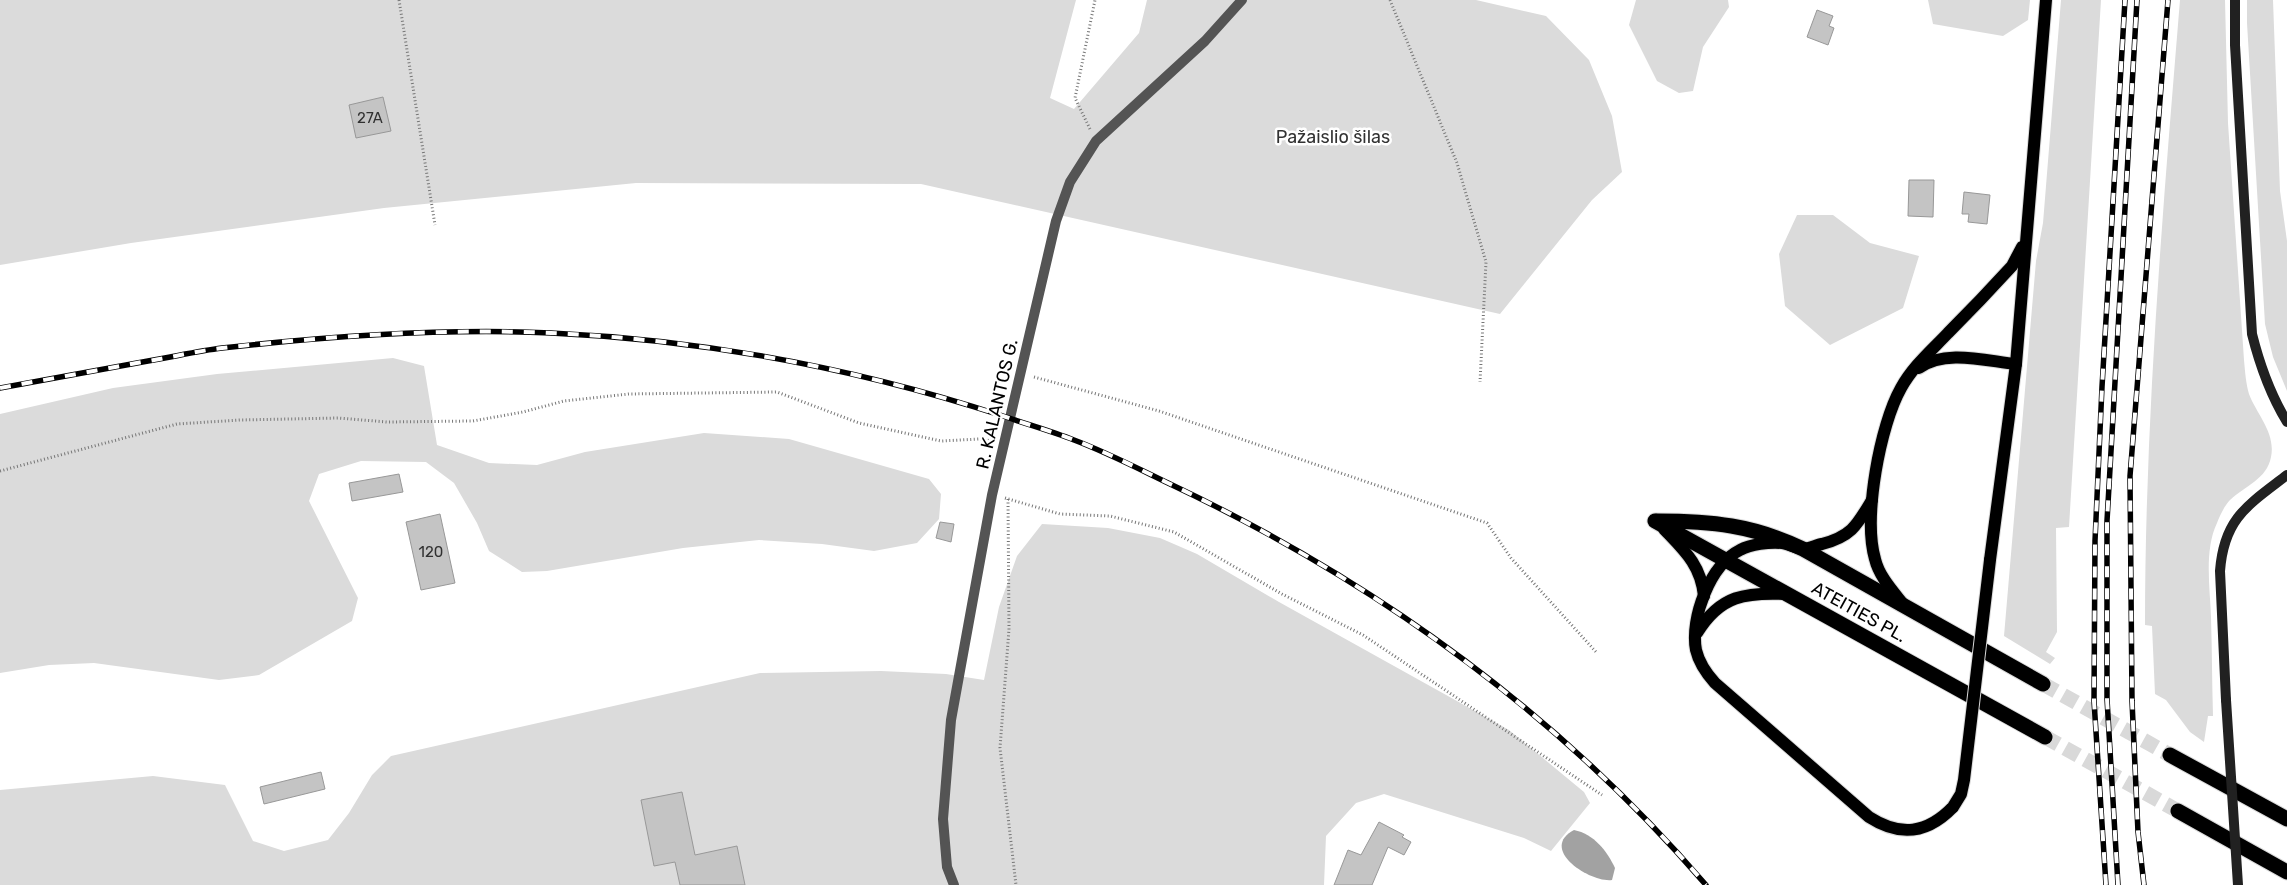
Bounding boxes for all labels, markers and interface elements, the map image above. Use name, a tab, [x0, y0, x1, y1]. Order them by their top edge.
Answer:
house number: 27A	[357, 109, 383, 127]
park label: Pažaislio šilas	[1276, 126, 1390, 148]
street label: R. KALANTOS G.	[971, 337, 1023, 471]
house number: 120	[419, 543, 443, 561]
street label: ATEITIES PL.	[1808, 577, 1910, 647]

